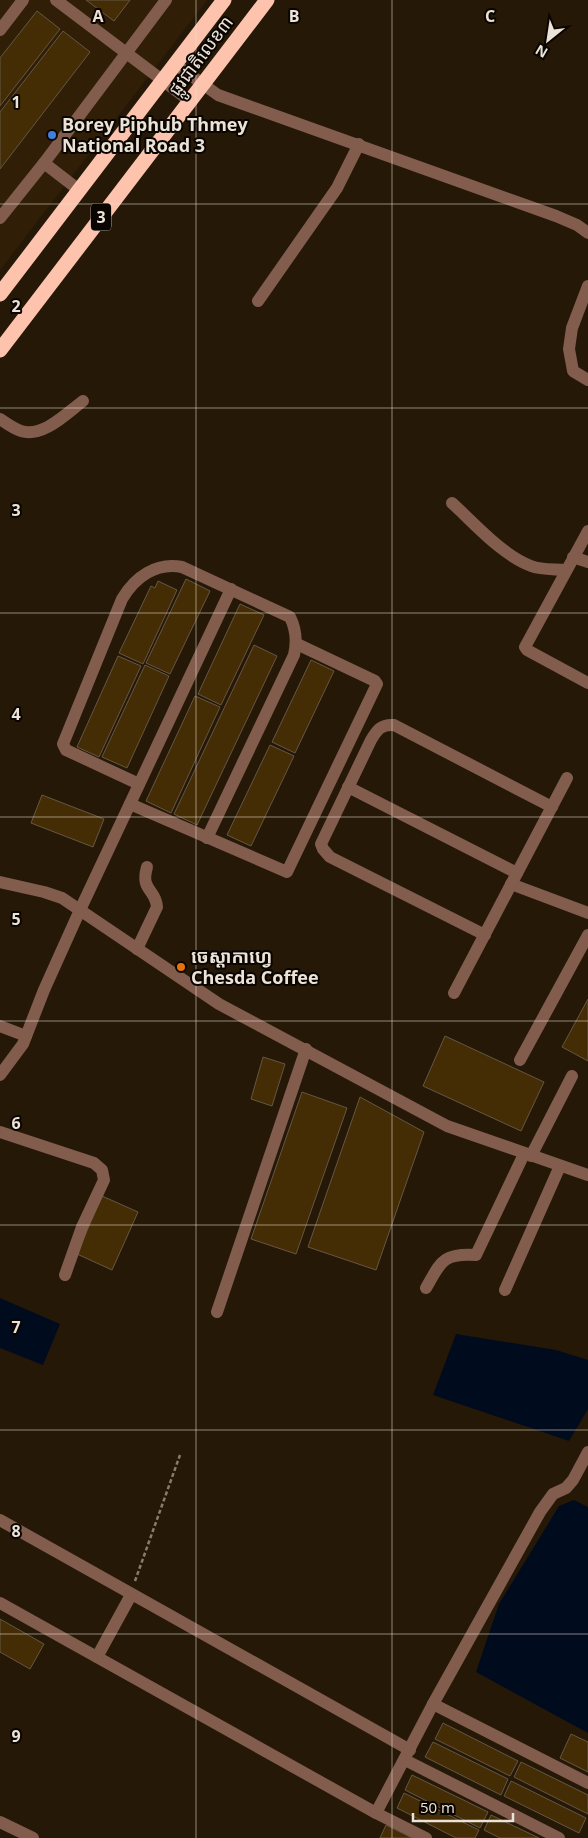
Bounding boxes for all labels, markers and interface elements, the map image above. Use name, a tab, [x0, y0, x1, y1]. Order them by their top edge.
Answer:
text: A	[92, 5, 104, 27]
text: B	[289, 5, 299, 27]
text: C	[485, 5, 495, 27]
street label: ផ្លូវជាតិលេខ៣	[162, 11, 242, 103]
north arrow	[523, 15, 573, 65]
text: N	[532, 41, 551, 63]
text: 1	[11, 91, 21, 113]
place label: Borey Piphub Thmey National Road 3	[62, 112, 248, 157]
marker: Borey Piphub Thmey National Road 3	[46, 129, 58, 141]
road number: 3	[91, 203, 111, 230]
text: 2	[11, 295, 21, 317]
text: 3	[11, 499, 21, 521]
text: 4	[11, 703, 21, 725]
text: 5	[11, 908, 21, 930]
place label: ចេស្ដាកាហ្វេ Chesda Coffee	[191, 944, 319, 989]
marker: ចេស្ដាកាហ្វេ Chesda Coffee	[175, 961, 187, 973]
text: 6	[11, 1112, 21, 1134]
text: 7	[11, 1316, 21, 1338]
text: 8	[11, 1520, 21, 1542]
text: 9	[11, 1725, 21, 1747]
scale bar	[413, 1790, 513, 1822]
text: 50 m	[420, 1797, 455, 1817]

